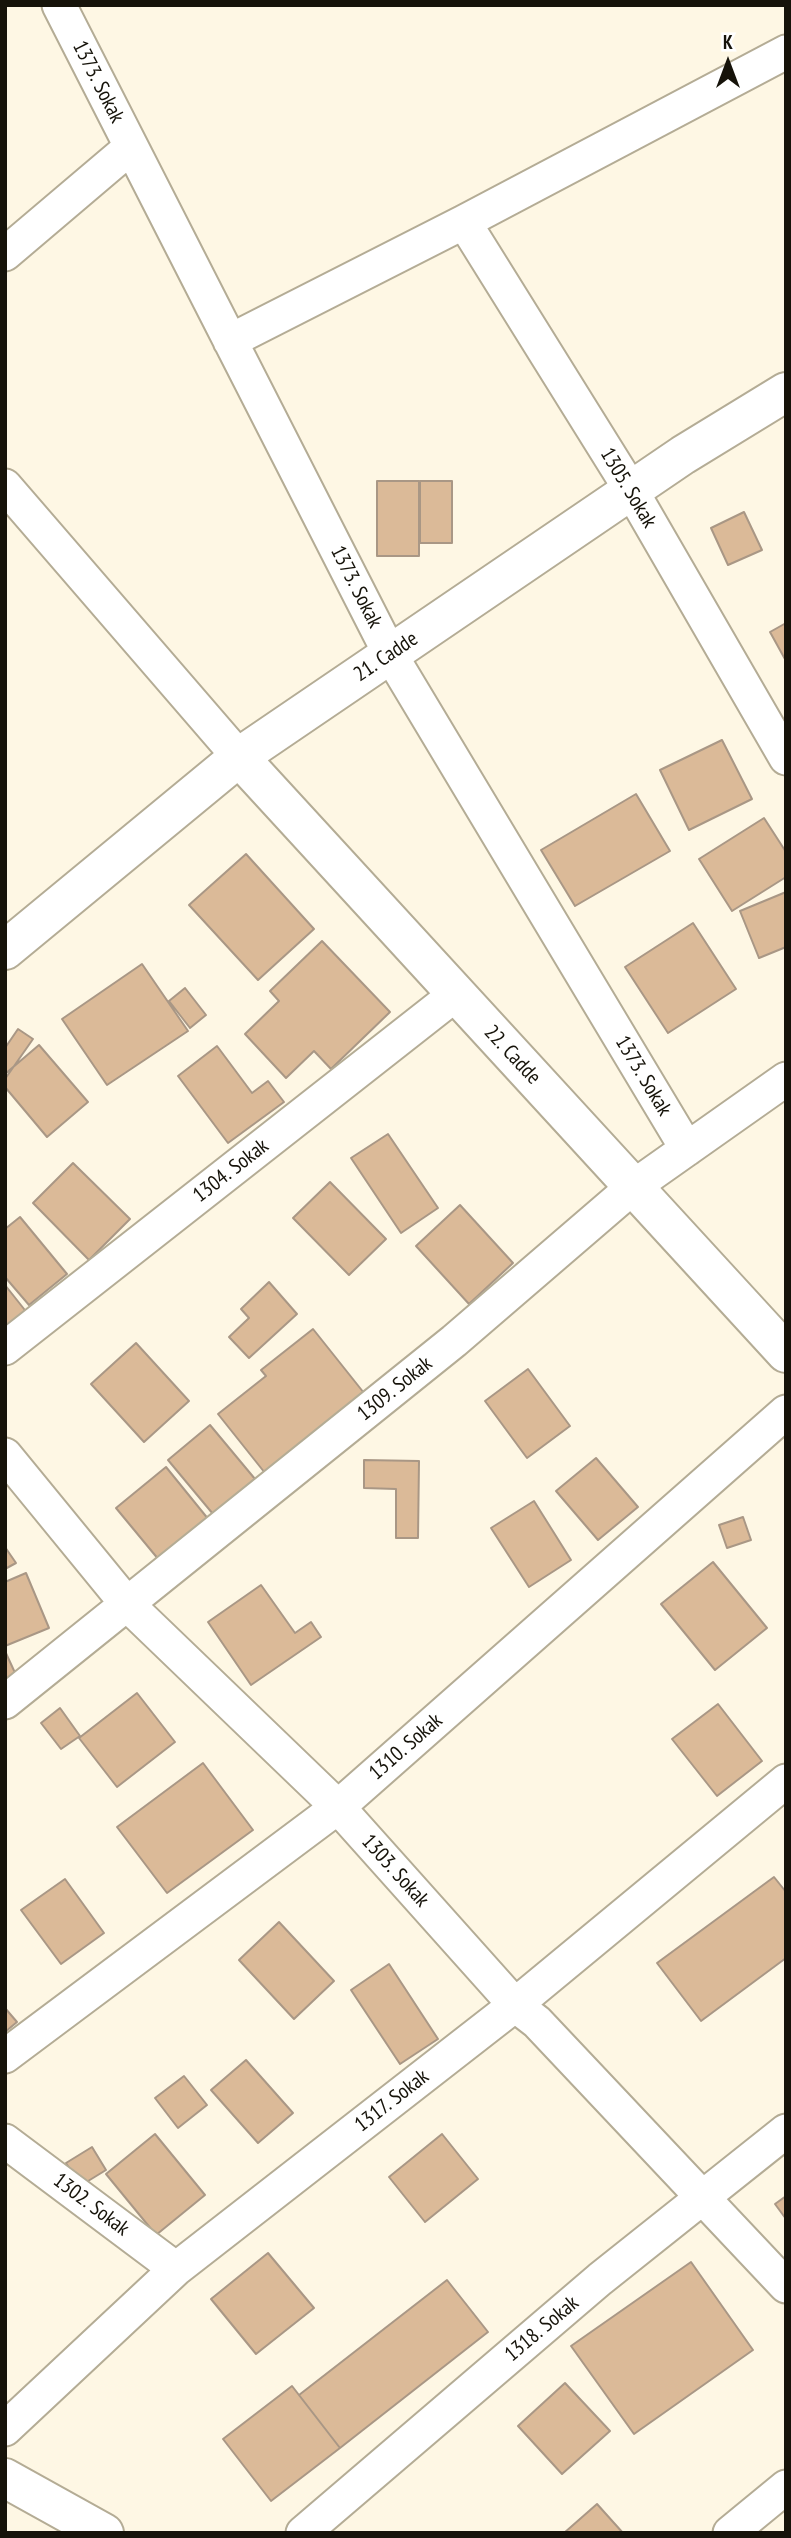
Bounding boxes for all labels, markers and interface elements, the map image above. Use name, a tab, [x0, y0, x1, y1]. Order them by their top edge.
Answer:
north arrow	[693, 28, 763, 98]
text: K	[723, 30, 733, 54]
street label: 1373. Sokak	[67, 37, 129, 127]
street label: 1305. Sokak	[594, 443, 662, 533]
street label: 1373. Sokak	[325, 542, 387, 632]
street label: 21. Cadde	[349, 627, 423, 687]
street label: 22. Cadde	[478, 1020, 546, 1090]
street label: 1373. Sokak	[609, 1031, 677, 1121]
street label: 1304. Sokak	[188, 1134, 274, 1208]
street label: 1309. Sokak	[353, 1351, 437, 1427]
street label: 1310. Sokak	[364, 1708, 448, 1786]
street label: 1303. Sokak	[356, 1830, 434, 1912]
street label: 1317. Sokak	[350, 2064, 434, 2138]
street label: 1302. Sokak	[48, 2168, 134, 2242]
street label: 1318. Sokak	[500, 2291, 584, 2367]

